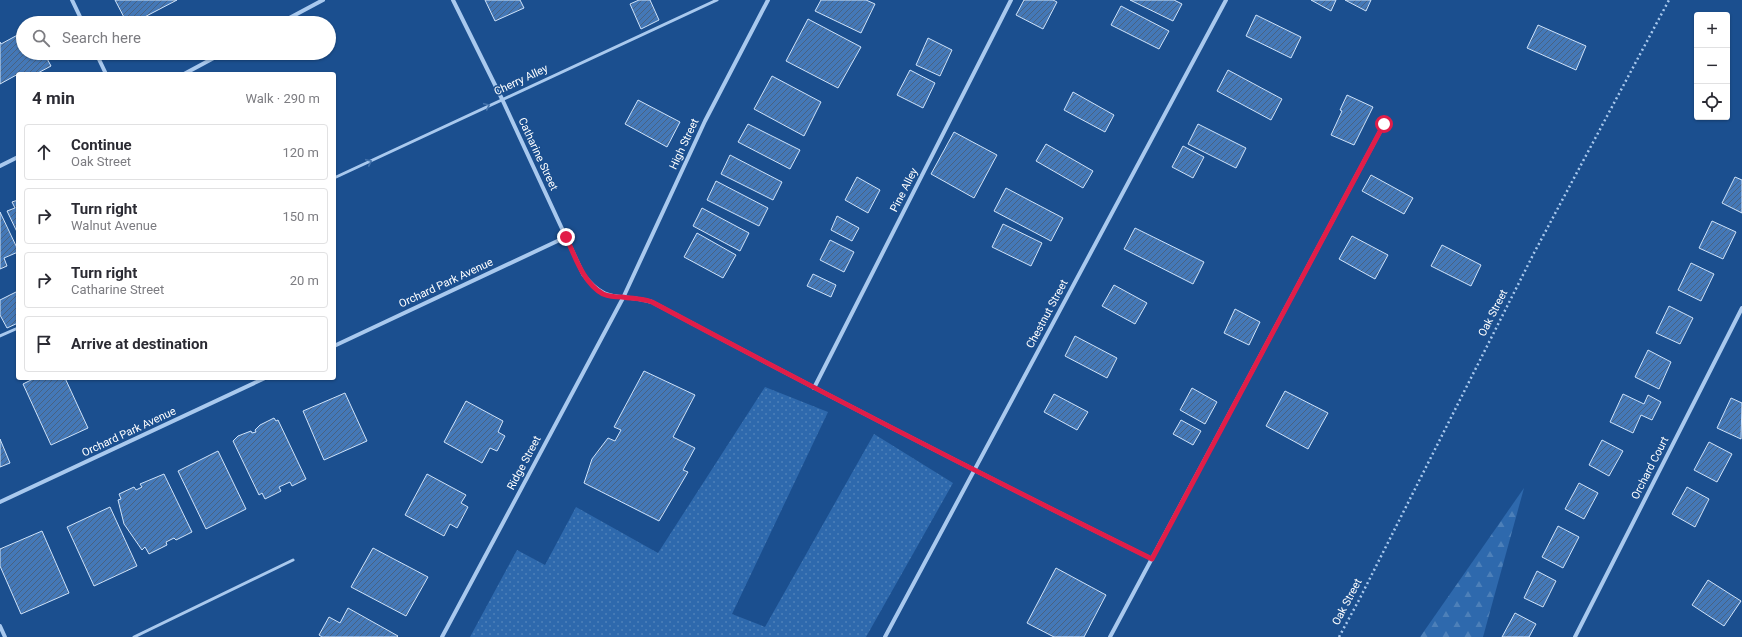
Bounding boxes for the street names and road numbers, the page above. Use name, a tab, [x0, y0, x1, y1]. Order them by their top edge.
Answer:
street label: Cherry Alley	[492, 62, 551, 98]
street label: Catharine Street	[515, 116, 561, 193]
street label: High Street	[667, 116, 702, 171]
street label: Pine Alley	[887, 165, 921, 214]
street label: Orchard Park Avenue	[397, 255, 495, 311]
street label: Chestnut Street	[1023, 277, 1071, 351]
street label: Oak Street	[1476, 287, 1511, 339]
street label: Orchard Park Avenue	[80, 404, 178, 460]
street label: Ridge Street	[504, 433, 544, 492]
street label: Orchard Court	[1629, 434, 1672, 502]
street label: Oak Street	[1329, 576, 1365, 628]

